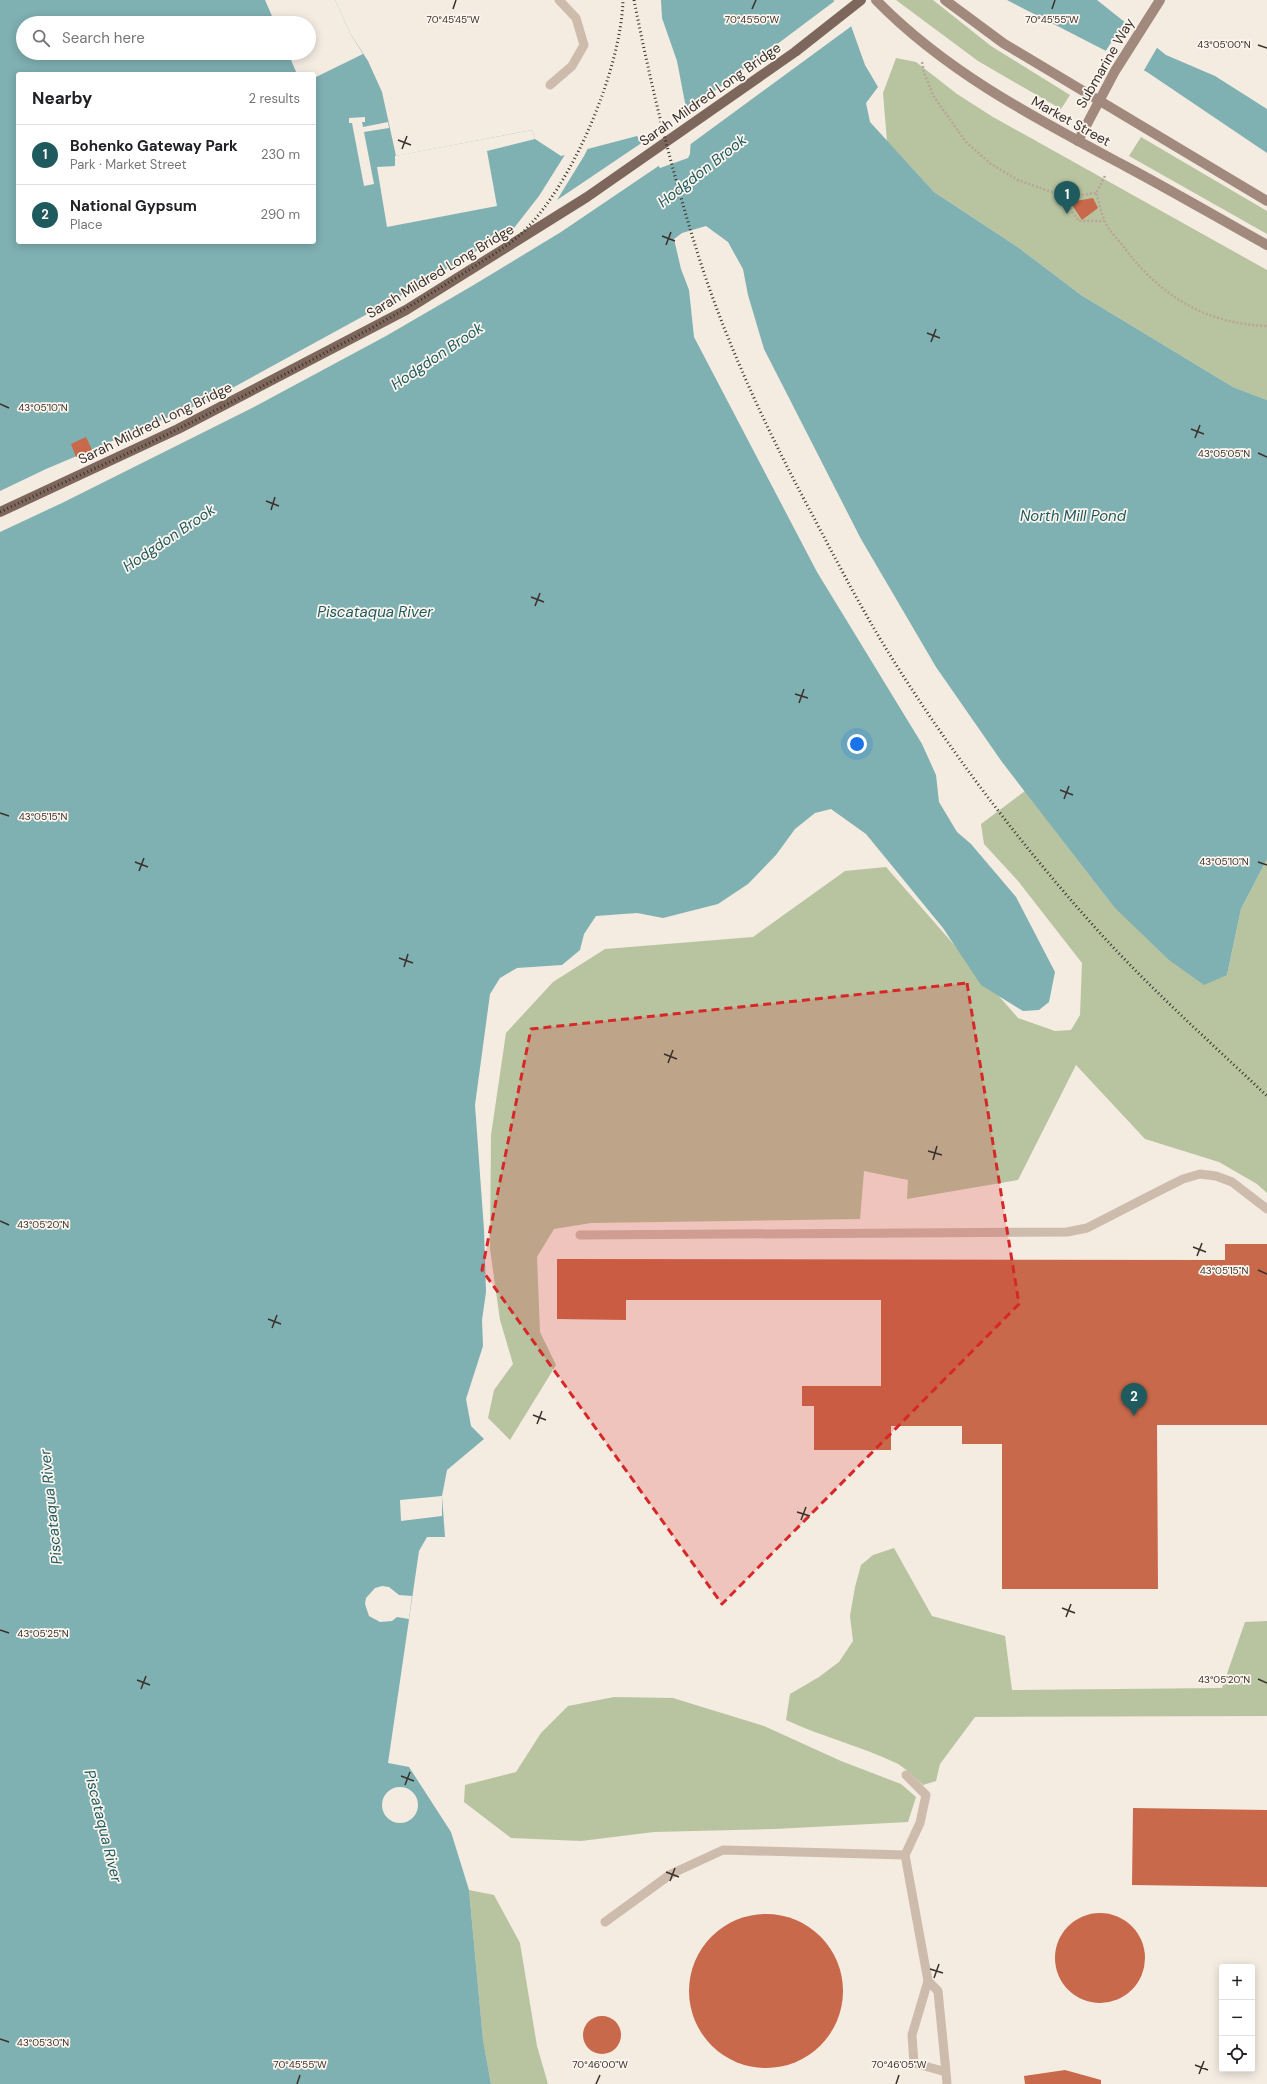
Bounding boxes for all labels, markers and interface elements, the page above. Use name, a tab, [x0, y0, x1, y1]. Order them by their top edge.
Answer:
text: 70°45'45"W	[426, 13, 480, 26]
text: 70°45'50"W	[725, 13, 779, 26]
text: 70°45'55"W	[1025, 13, 1079, 26]
street label: Submarine Way	[1072, 14, 1138, 111]
search box	[16, 16, 316, 60]
icon: search	[30, 27, 52, 49]
text: Search here	[62, 28, 145, 48]
street label: Sarah Mildred Long Bridge	[636, 38, 784, 150]
text: 43°05'00"N	[1197, 38, 1251, 51]
text: Nearby	[32, 87, 92, 109]
text: 2 results	[249, 90, 300, 107]
street label: Market Street	[1028, 92, 1114, 150]
water label: Hodgdon Brook	[653, 130, 751, 212]
text: Bohenko Gateway Park	[70, 136, 238, 156]
text: 1	[43, 146, 47, 163]
text: 230 m	[261, 146, 300, 163]
text: Park · Market Street	[70, 156, 187, 173]
pin: 1	[1054, 181, 1080, 214]
text: National Gypsum	[70, 196, 197, 216]
text: 2	[41, 206, 49, 223]
text: 290 m	[261, 206, 300, 223]
text: Place	[70, 216, 102, 233]
street label: Sarah Mildred Long Bridge	[363, 220, 517, 322]
water label: Hodgdon Brook	[387, 317, 487, 394]
street label: Sarah Mildred Long Bridge	[75, 378, 235, 468]
text: 43°05'10"N	[18, 401, 68, 414]
text: 43°05'05"N	[1198, 447, 1250, 460]
water label: Hodgdon Brook	[119, 499, 219, 576]
water label: North Mill Pond	[1020, 506, 1127, 526]
water label: Piscataqua River	[317, 602, 433, 622]
your location	[847, 734, 867, 754]
text: 43°05'15"N	[19, 810, 67, 823]
text: 43°05'10"N	[1199, 855, 1249, 868]
text: 43°05'20"N	[17, 1218, 69, 1231]
text: 43°05'15"N	[1200, 1264, 1248, 1277]
pin: 2	[1121, 1383, 1147, 1416]
water label: Piscataqua River	[35, 1448, 67, 1566]
text: 43°05'25"N	[17, 1627, 69, 1640]
text: 43°05'20"N	[1198, 1673, 1250, 1686]
water label: Piscataqua River	[79, 1768, 127, 1885]
map controls	[1219, 1964, 1255, 2072]
button: +	[1219, 1964, 1255, 2000]
button: −	[1219, 2000, 1255, 2036]
text: 43°05'30"N	[17, 2036, 69, 2049]
button: locate	[1219, 2036, 1255, 2072]
text: 70°45'55"W	[273, 2058, 327, 2071]
text: 70°46'00"W	[572, 2058, 628, 2071]
text: 70°46'05"W	[872, 2058, 927, 2071]

